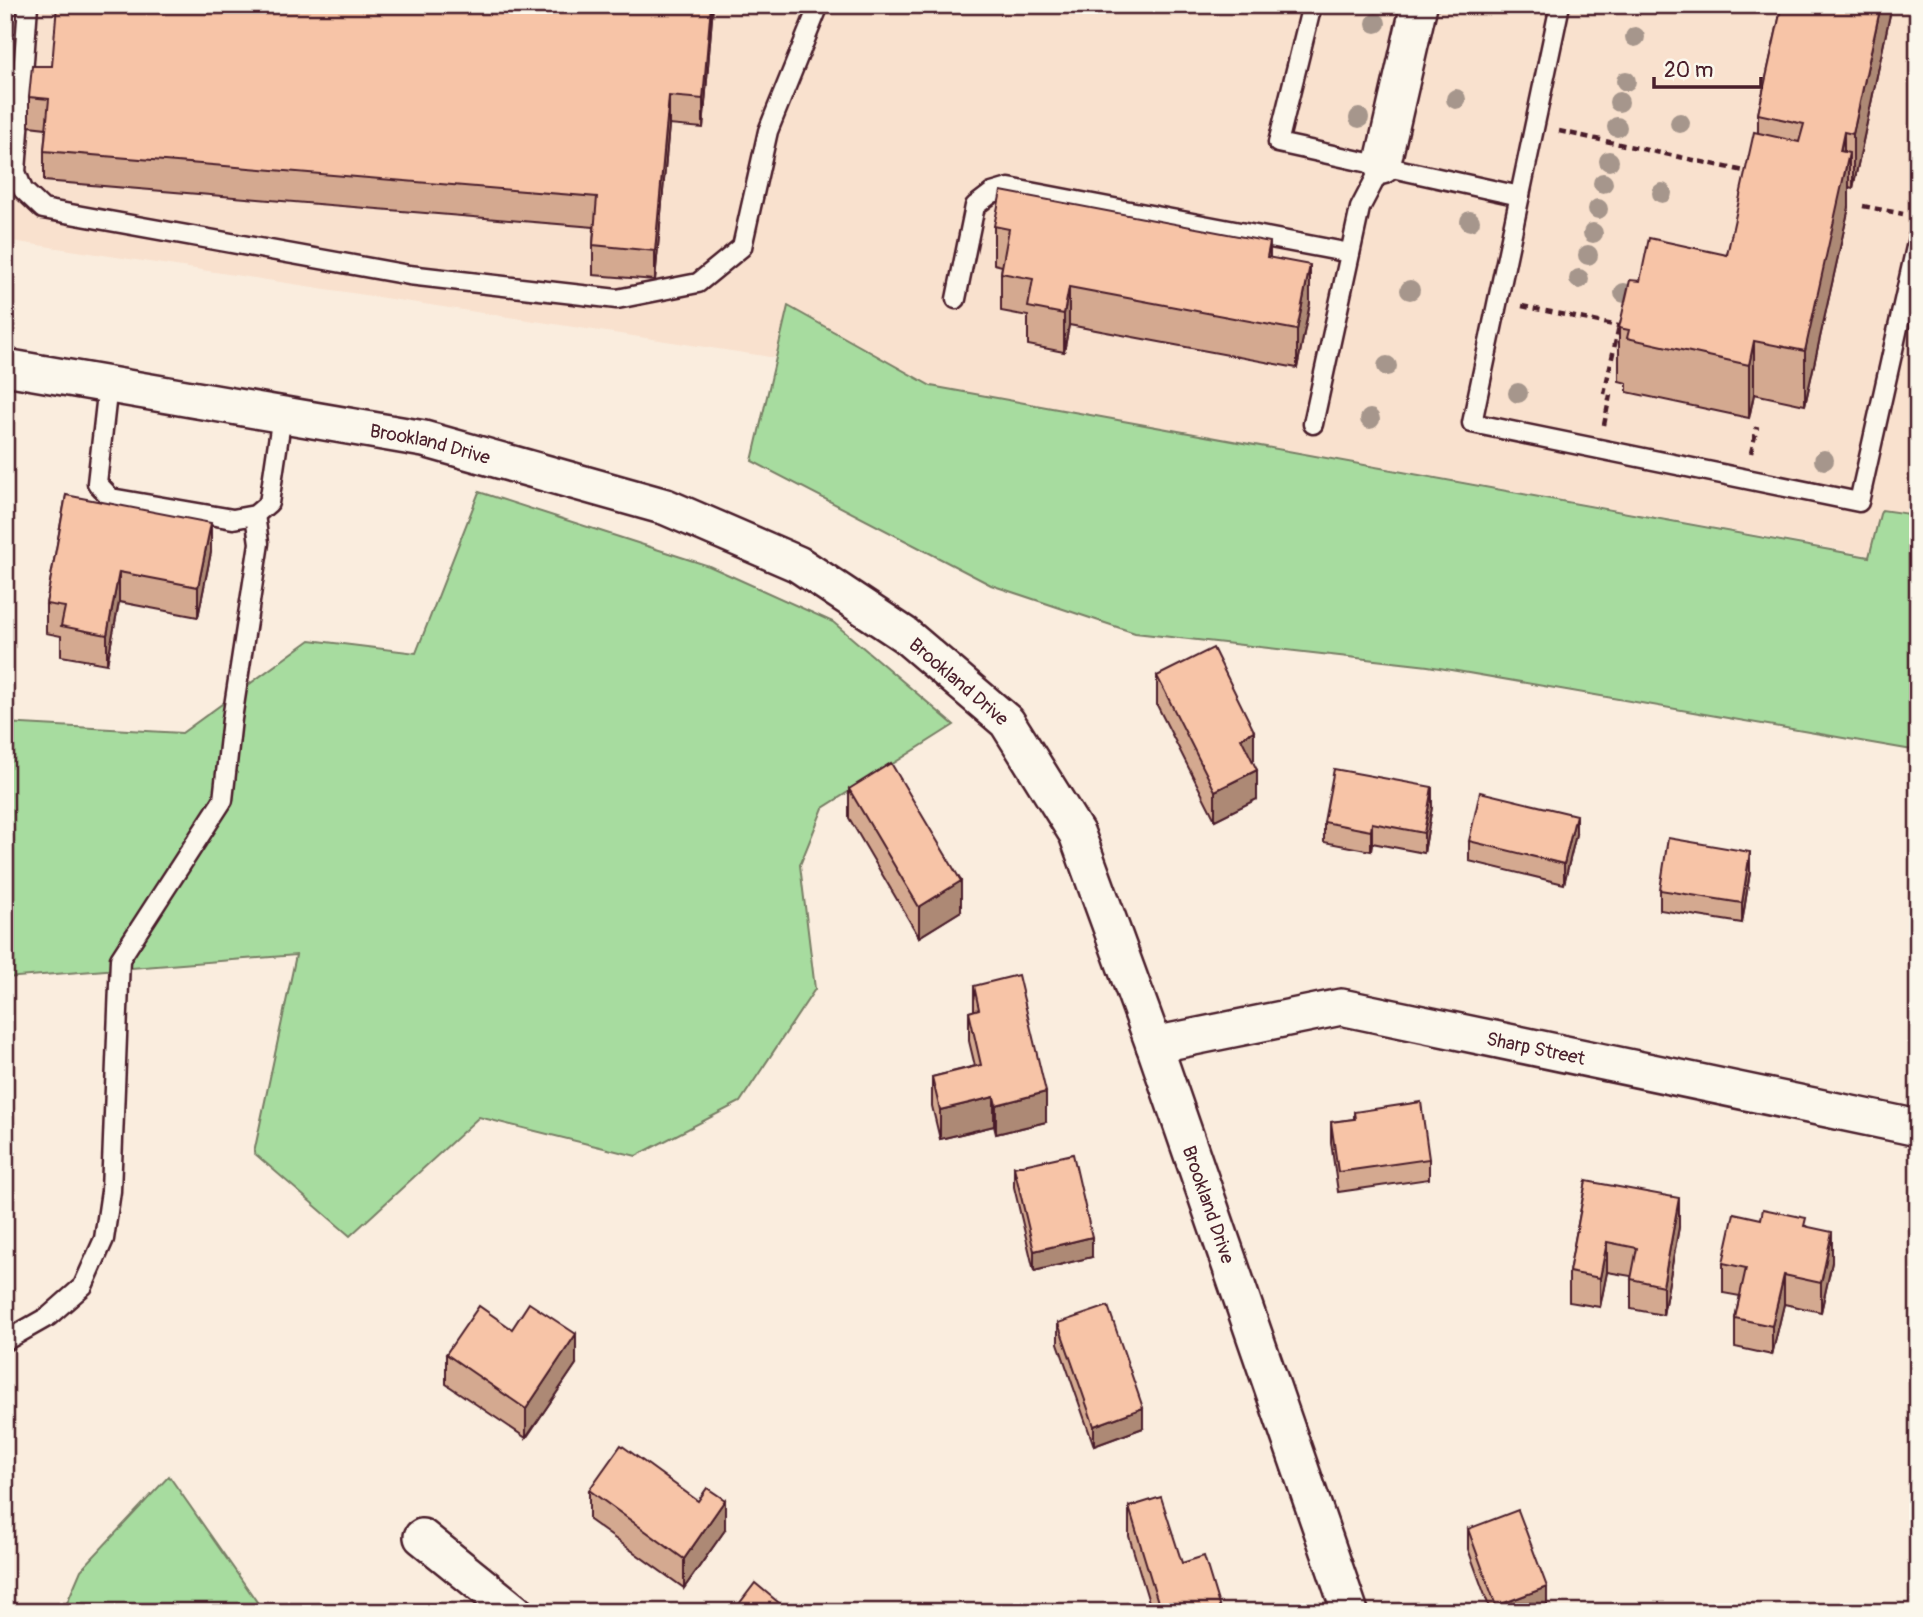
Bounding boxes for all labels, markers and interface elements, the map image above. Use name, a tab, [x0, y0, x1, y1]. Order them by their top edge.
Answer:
scale bar	[1654, 46, 1760, 90]
text: 20 m	[1664, 57, 1713, 84]
street label: Brookland Drive	[368, 419, 493, 470]
street label: Brookland Drive	[904, 633, 1014, 732]
street label: Sharp Street	[1484, 1027, 1588, 1071]
street label: Brookland Drive	[1177, 1143, 1240, 1267]

